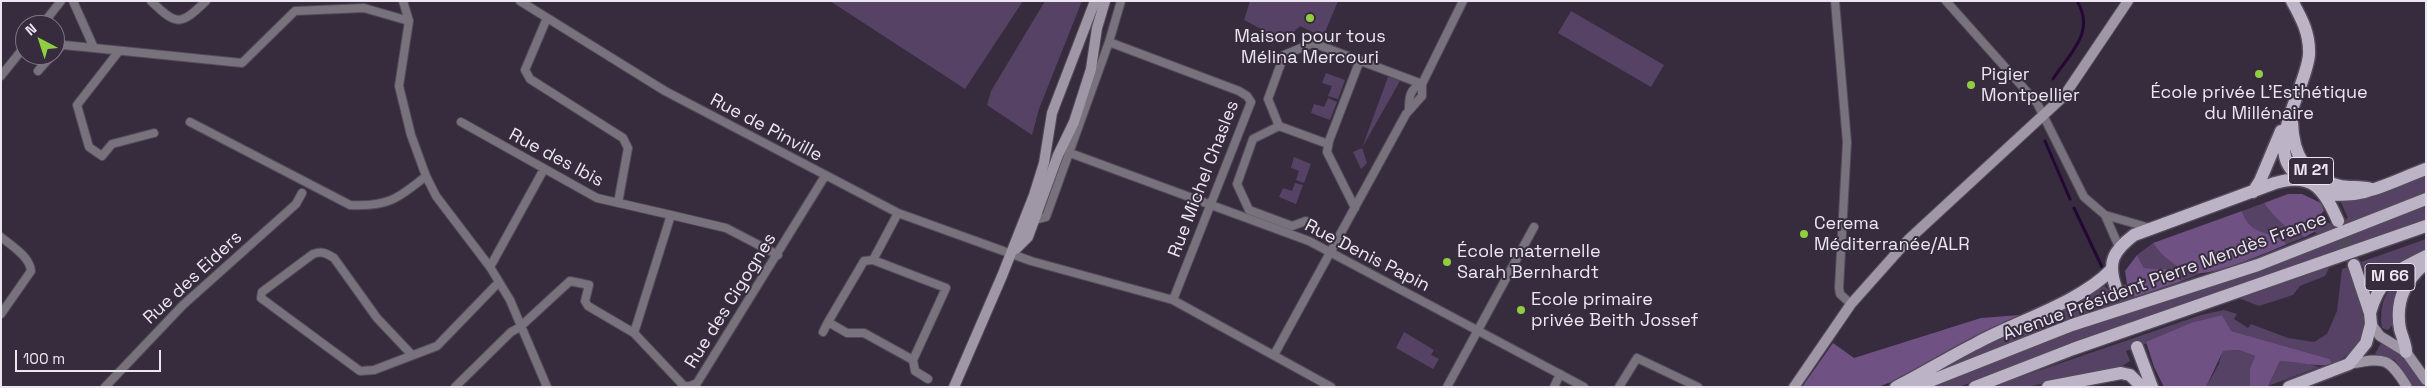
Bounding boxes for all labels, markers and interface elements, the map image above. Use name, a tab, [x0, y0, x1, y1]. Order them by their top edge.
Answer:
marker: Maison pour tous Mélina Mercouri	[1304, 12, 1316, 24]
north arrow	[15, 15, 65, 65]
text: N	[22, 19, 40, 39]
place label: Maison pour tous Mélina Mercouri	[1234, 26, 1386, 68]
place label: Pigier Montpellier	[1981, 64, 2080, 106]
marker: École privée L'Esthétique du Millénaire	[2253, 68, 2265, 80]
marker: Pigier Montpellier	[1965, 79, 1977, 91]
place label: École privée L'Esthétique du Millénaire	[2150, 82, 2368, 125]
street label: Rue de Pinville	[706, 89, 826, 167]
street label: Rue Michel Chasles	[1164, 98, 1244, 260]
street label: Rue des Ibis	[505, 124, 607, 192]
road number: M 21	[2288, 158, 2334, 185]
street label: Avenue Président Pierre Mendès France	[2000, 208, 2330, 346]
place label: Cerema Méditerranée/ALR	[1814, 213, 1970, 255]
street label: Rue Denis Papin	[1301, 215, 1433, 297]
street label: Rue des Eiders	[139, 227, 247, 329]
marker: Cerema Méditerranée/ALR	[1798, 228, 1810, 240]
street label: Rue des Cigognes	[681, 229, 781, 373]
place label: École maternelle Sarah Bernhardt	[1457, 241, 1601, 284]
marker: École maternelle Sarah Bernhardt	[1441, 256, 1453, 268]
road number: M 66	[2365, 264, 2415, 290]
place label: Ecole primaire privée Beith Jossef	[1531, 289, 1699, 332]
marker: Ecole primaire privée Beith Jossef	[1515, 304, 1527, 316]
scale bar	[18, 340, 164, 372]
text: 100 m	[23, 349, 65, 368]

